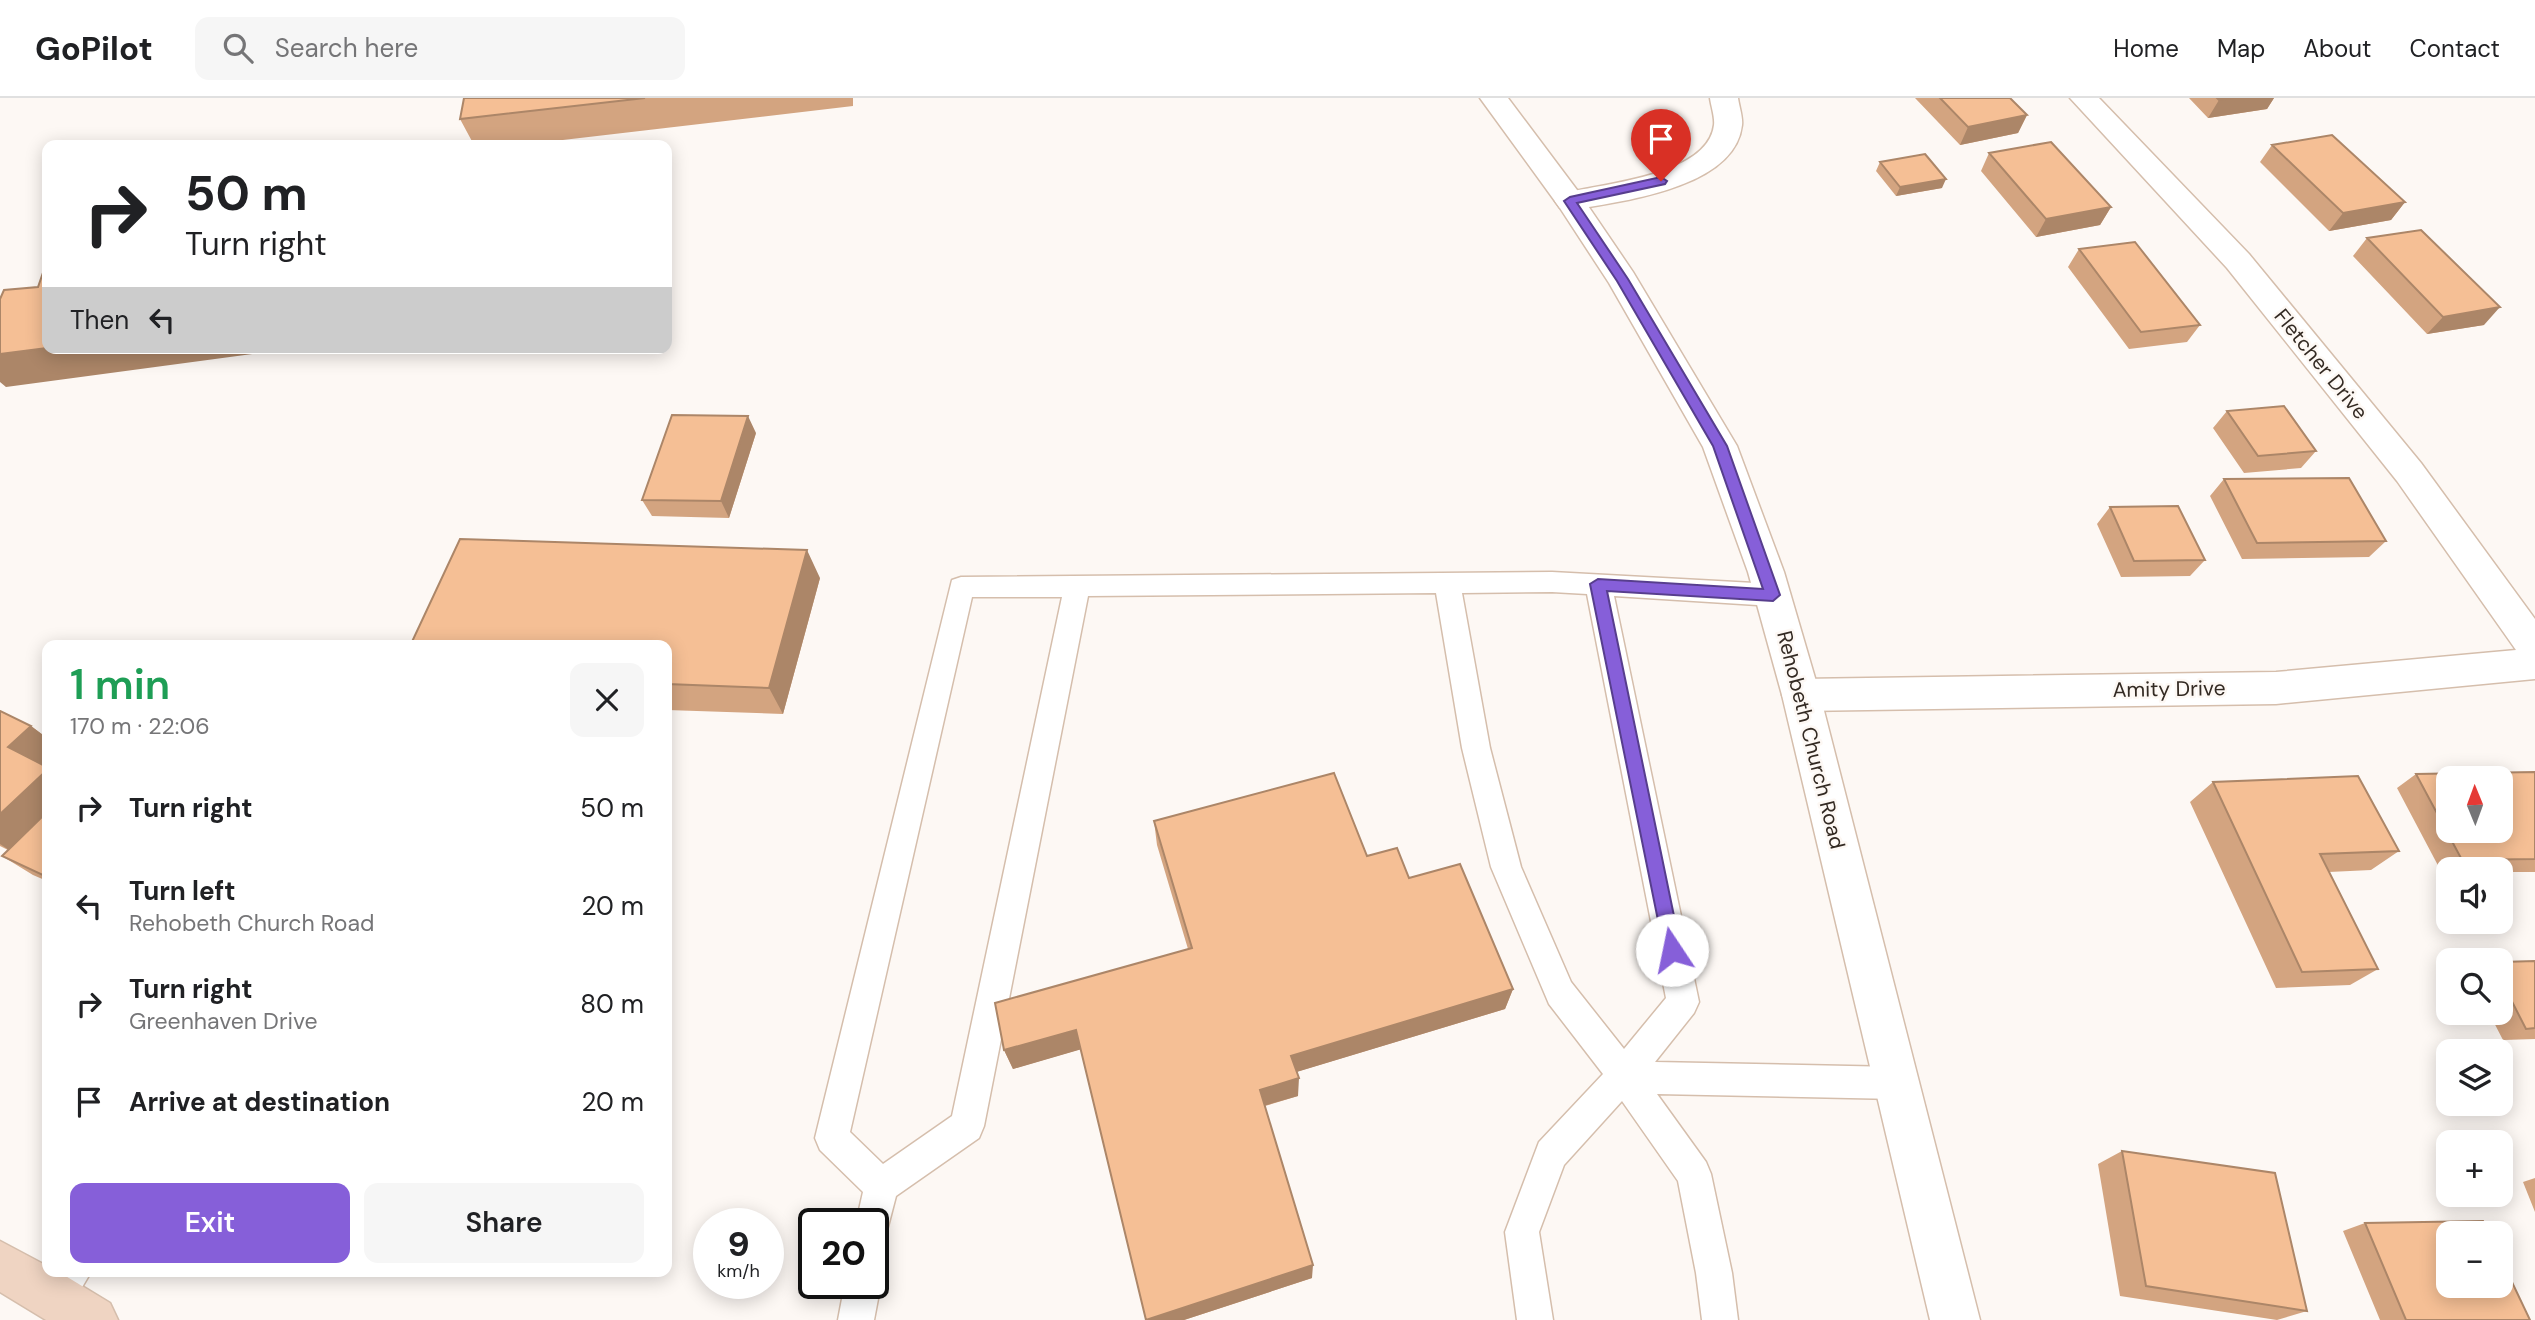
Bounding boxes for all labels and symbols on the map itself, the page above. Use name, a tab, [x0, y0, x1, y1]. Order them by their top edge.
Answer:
pin	[1631, 109, 1691, 181]
street label: Fletcher Drive	[2268, 303, 2374, 425]
street label: Rehobeth Church Road	[1770, 628, 1852, 852]
street label: Amity Drive	[2112, 674, 2226, 704]
north arrow	[2436, 766, 2513, 844]
position arrow	[1635, 913, 1709, 987]
speed limit sign: 20	[798, 1208, 889, 1299]

